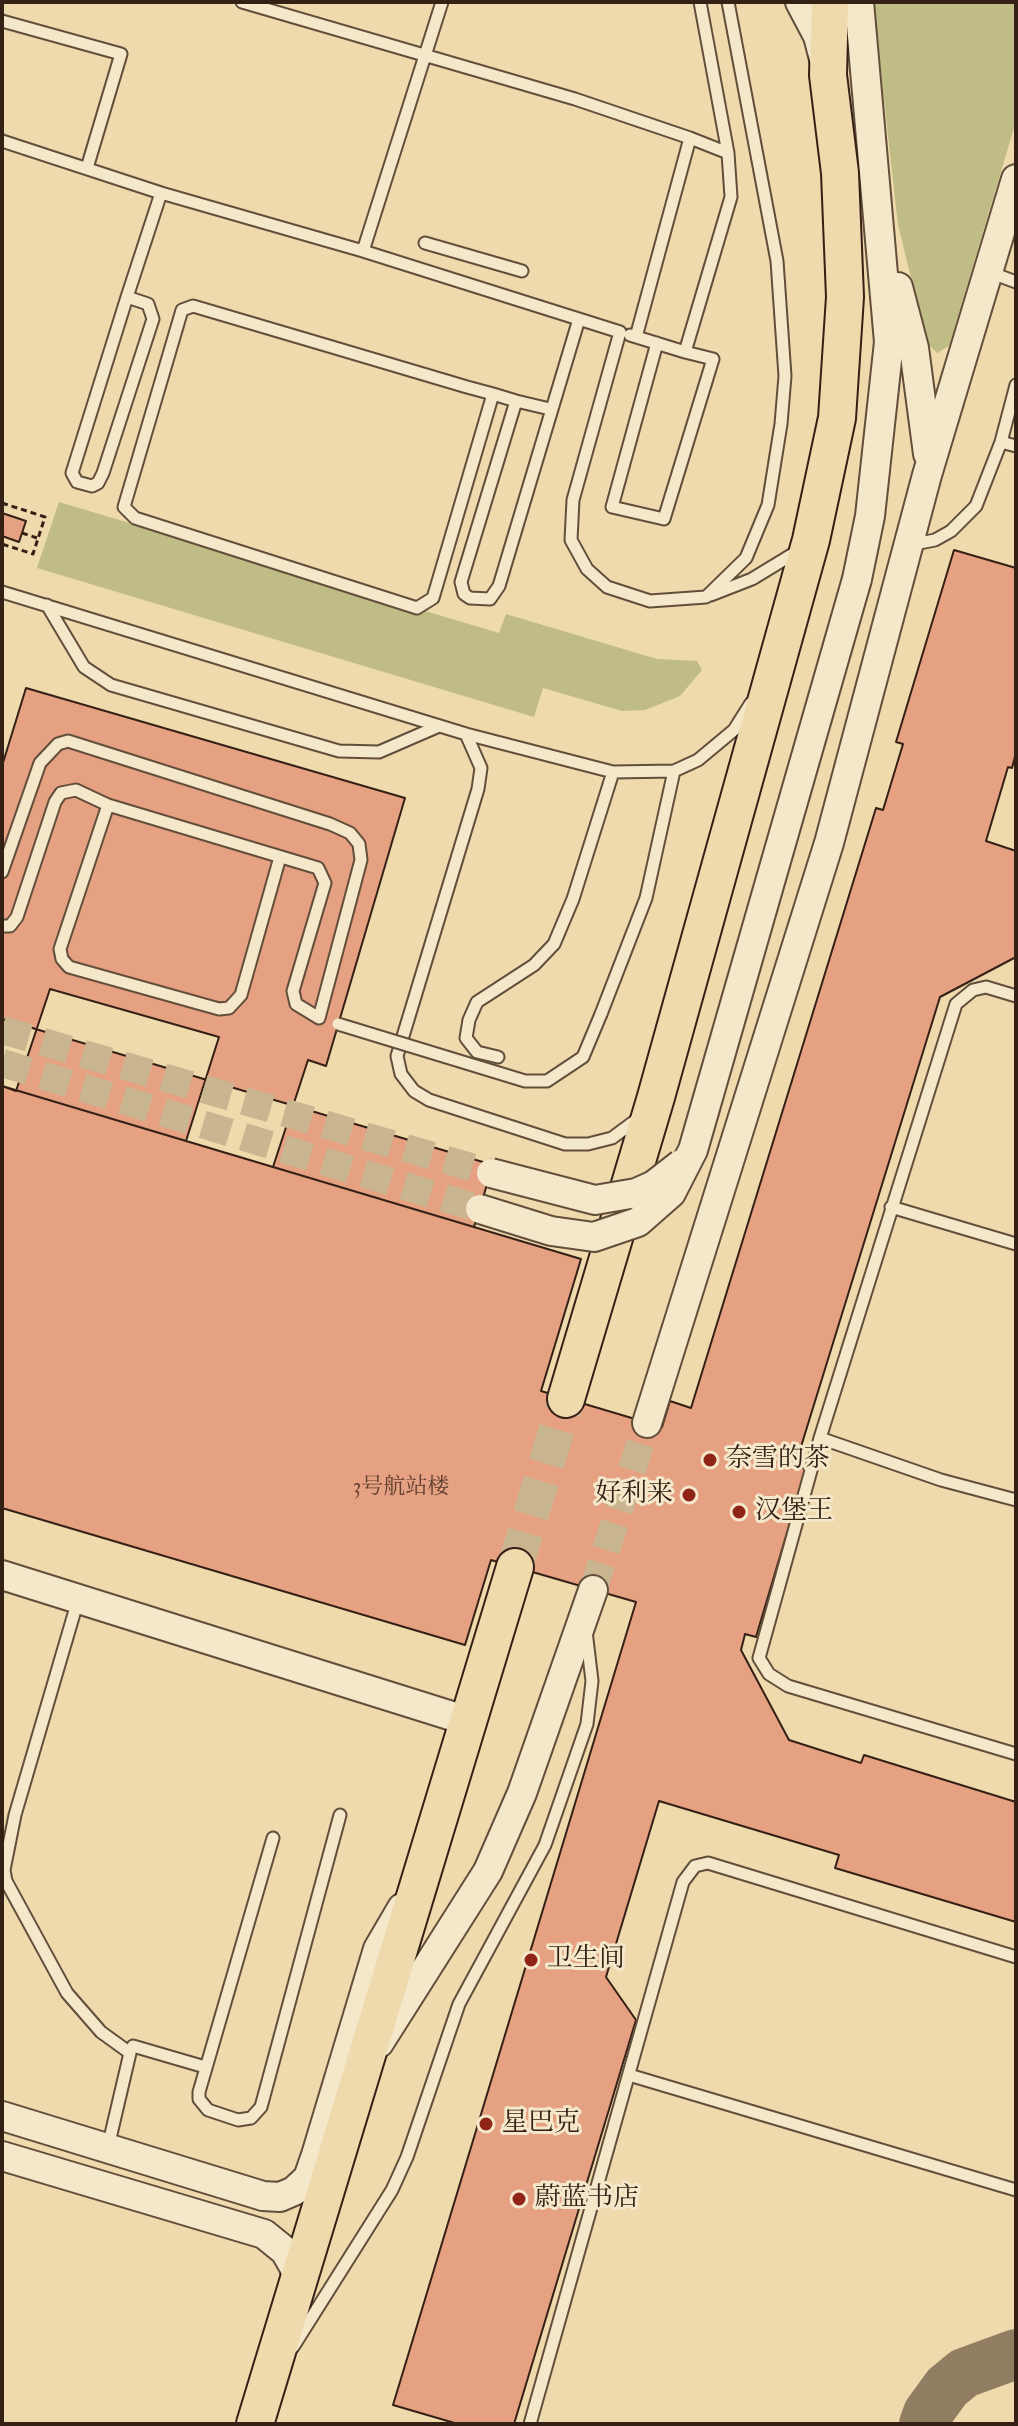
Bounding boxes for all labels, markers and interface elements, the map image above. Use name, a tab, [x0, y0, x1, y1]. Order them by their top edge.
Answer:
place label: 奈雪的茶	[726, 1444, 830, 1476]
marker: 奈雪的茶	[701, 1451, 719, 1469]
house number: 3号航站楼	[353, 1475, 449, 1501]
place label: 好利来	[595, 1479, 673, 1511]
marker: 好利来	[680, 1486, 698, 1504]
place label: 汉堡王	[755, 1496, 833, 1528]
marker: 汉堡王	[730, 1503, 748, 1521]
place label: 卫生间	[547, 1944, 625, 1976]
marker: 卫生间	[522, 1951, 540, 1969]
place label: 星巴克	[502, 2108, 580, 2140]
marker: 星巴克	[477, 2115, 495, 2133]
place label: 蔚蓝书店	[535, 2183, 639, 2215]
marker: 蔚蓝书店	[510, 2190, 528, 2208]

